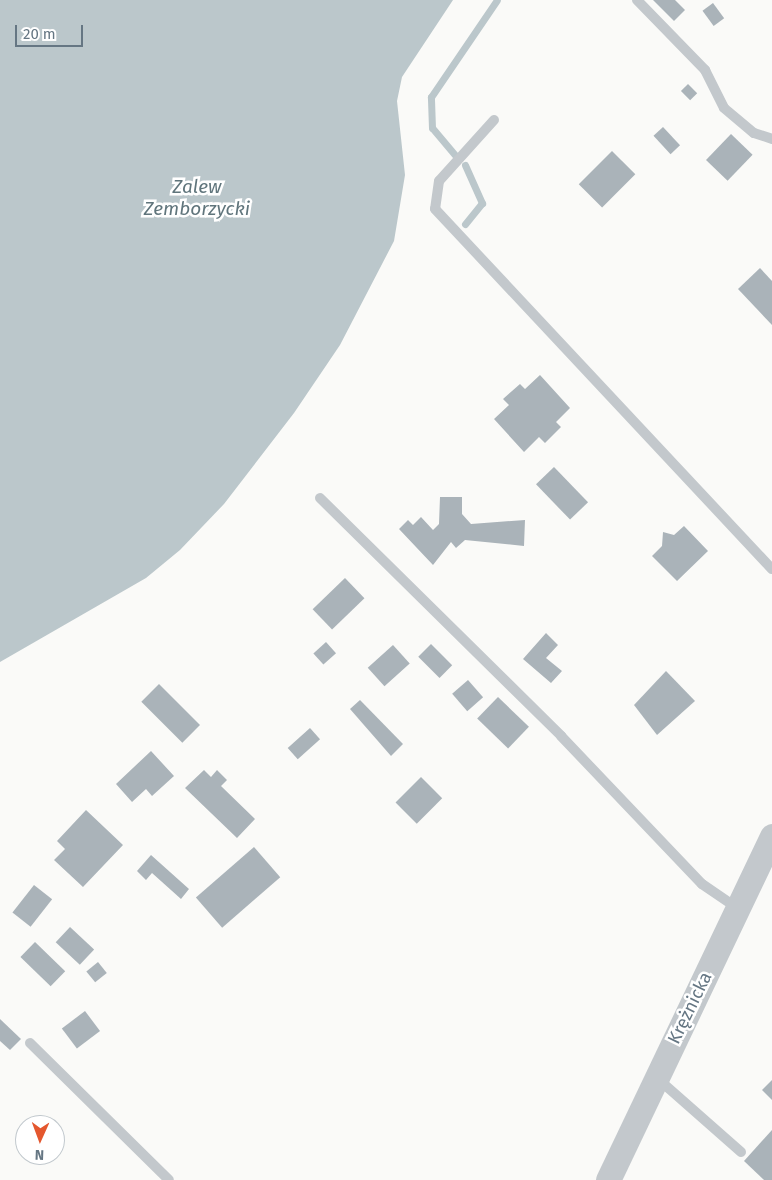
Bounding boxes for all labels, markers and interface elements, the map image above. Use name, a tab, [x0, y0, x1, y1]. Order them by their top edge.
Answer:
scale bar	[18, 15, 85, 47]
text: 20 m	[23, 25, 56, 43]
water label: Zalew Zemborzycki	[144, 176, 250, 220]
street label: Krężnicka	[663, 968, 717, 1048]
north arrow	[15, 1115, 65, 1165]
text: N	[35, 1146, 44, 1163]

